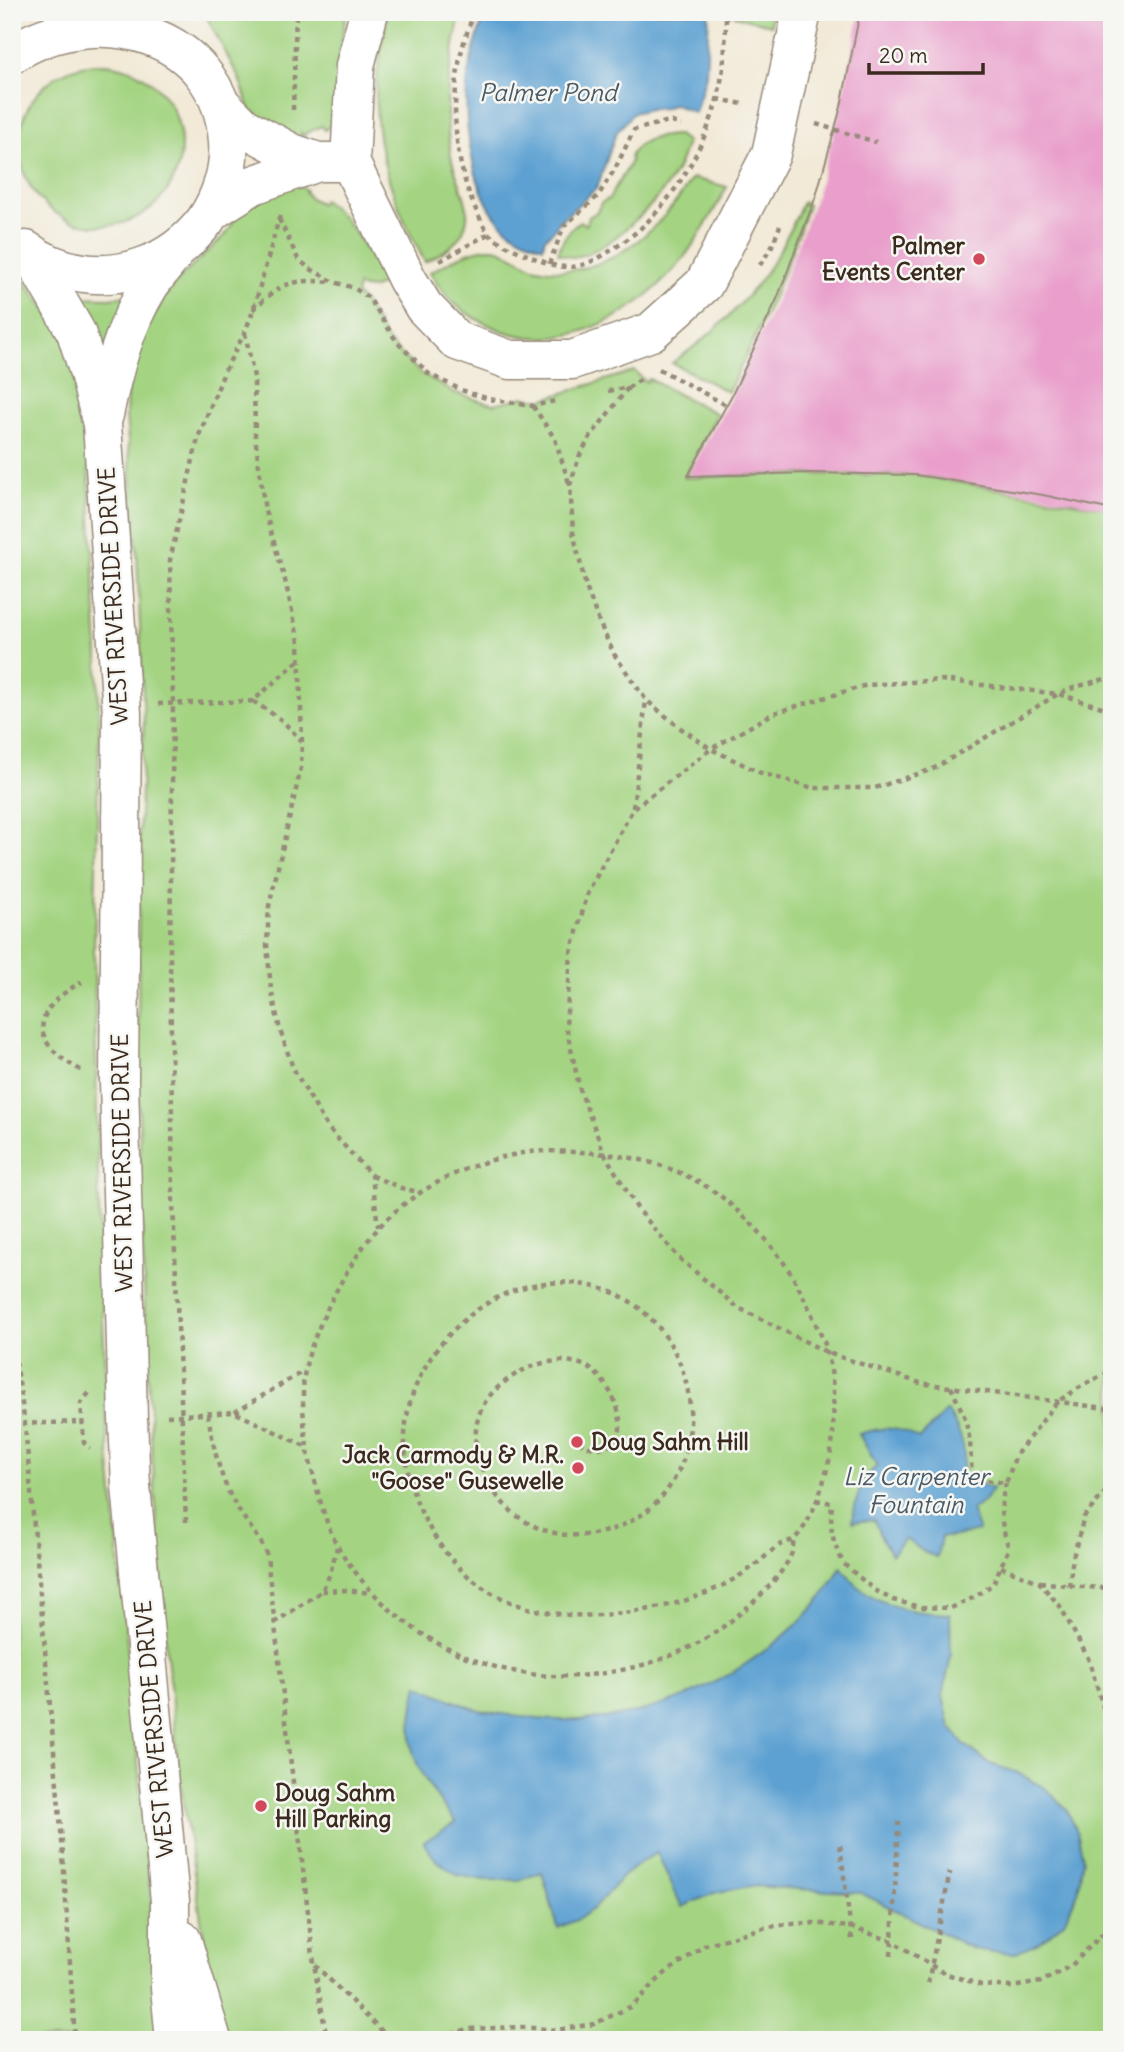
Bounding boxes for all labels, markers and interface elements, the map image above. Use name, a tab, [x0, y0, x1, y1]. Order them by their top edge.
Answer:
scale bar	[869, 32, 982, 76]
text: 20 m	[879, 42, 928, 69]
water label: Palmer Pond	[479, 77, 620, 107]
place label: Palmer Events Center	[822, 231, 966, 286]
marker: Palmer Events Center	[971, 251, 987, 267]
street label: WEST RIVERSIDE DRIVE	[91, 466, 134, 726]
street label: WEST RIVERSIDE DRIVE	[105, 1033, 138, 1293]
place label: Doug Sahm Hill	[591, 1427, 749, 1456]
marker: Doug Sahm Hill	[569, 1434, 585, 1450]
place label: Jack Carmody & M.R. "Goose" Gusewelle	[342, 1440, 564, 1495]
marker: Jack Carmody & M.R. "Goose" Gusewelle	[570, 1460, 586, 1476]
water label: Liz Carpenter Fountain	[843, 1461, 992, 1519]
street label: WEST RIVERSIDE DRIVE	[128, 1599, 179, 1859]
place label: Doug Sahm Hill Parking	[275, 1778, 395, 1833]
marker: Doug Sahm Hill Parking	[253, 1798, 269, 1814]

